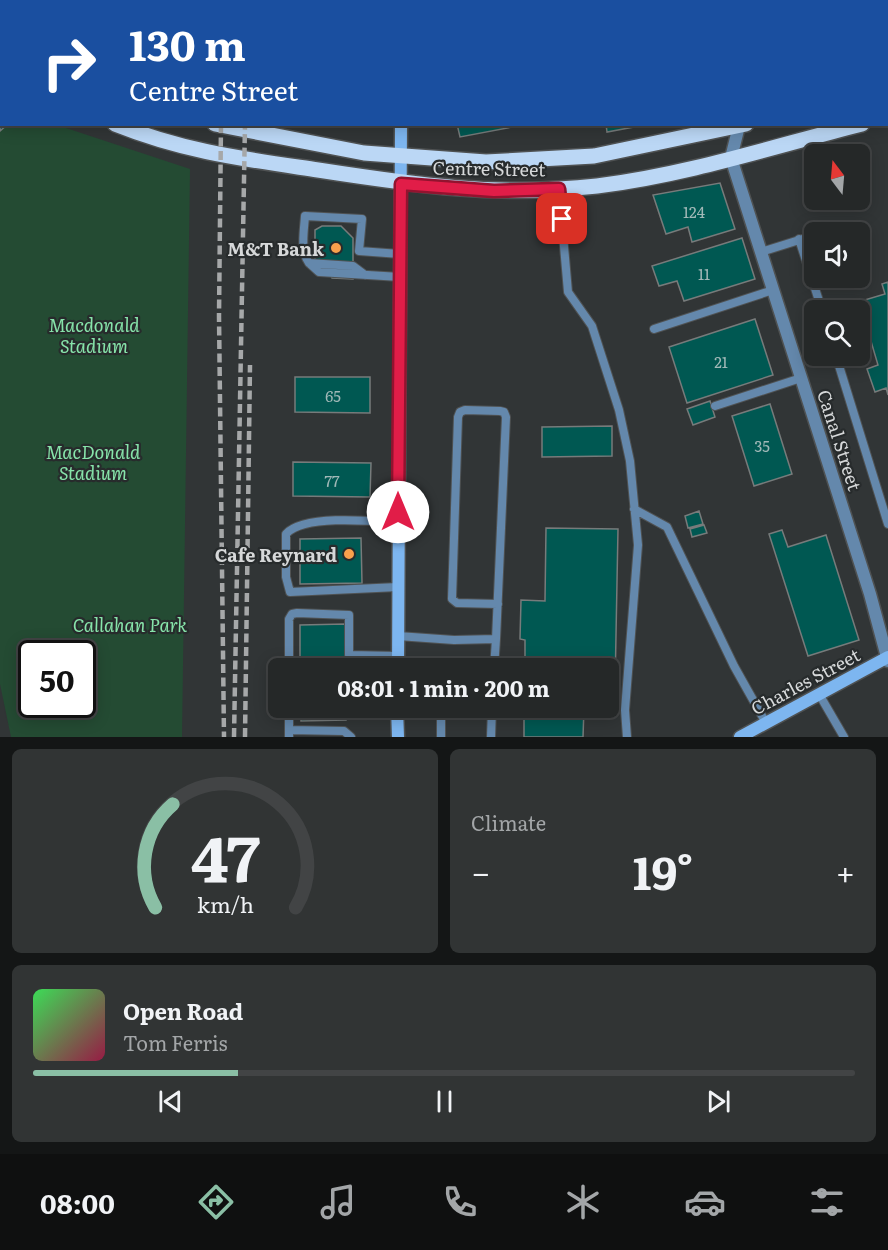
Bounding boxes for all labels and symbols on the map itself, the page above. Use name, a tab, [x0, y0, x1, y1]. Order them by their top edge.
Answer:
north arrow	[804, 144, 870, 210]
street label: Centre Street	[432, 154, 546, 182]
pin	[536, 193, 587, 244]
house number: 124	[683, 200, 705, 223]
place label: M&T Bank	[227, 235, 325, 262]
marker: M&T Bank	[329, 241, 343, 255]
house number: 11	[698, 262, 710, 285]
park label: Macdonald Stadium	[48, 311, 140, 359]
house number: 21	[714, 350, 728, 373]
house number: 65	[325, 384, 341, 407]
street label: Canal Street	[811, 386, 869, 495]
house number: 35	[754, 434, 770, 457]
park label: MacDonald Stadium	[46, 438, 141, 486]
house number: 77	[324, 469, 340, 492]
position arrow	[366, 480, 430, 544]
place label: Cafe Reynard	[215, 541, 337, 568]
marker: Cafe Reynard	[342, 547, 356, 561]
park label: Callahan Park	[73, 611, 187, 638]
speed limit sign: 50	[18, 640, 96, 718]
street label: Charles Street	[746, 641, 865, 721]

